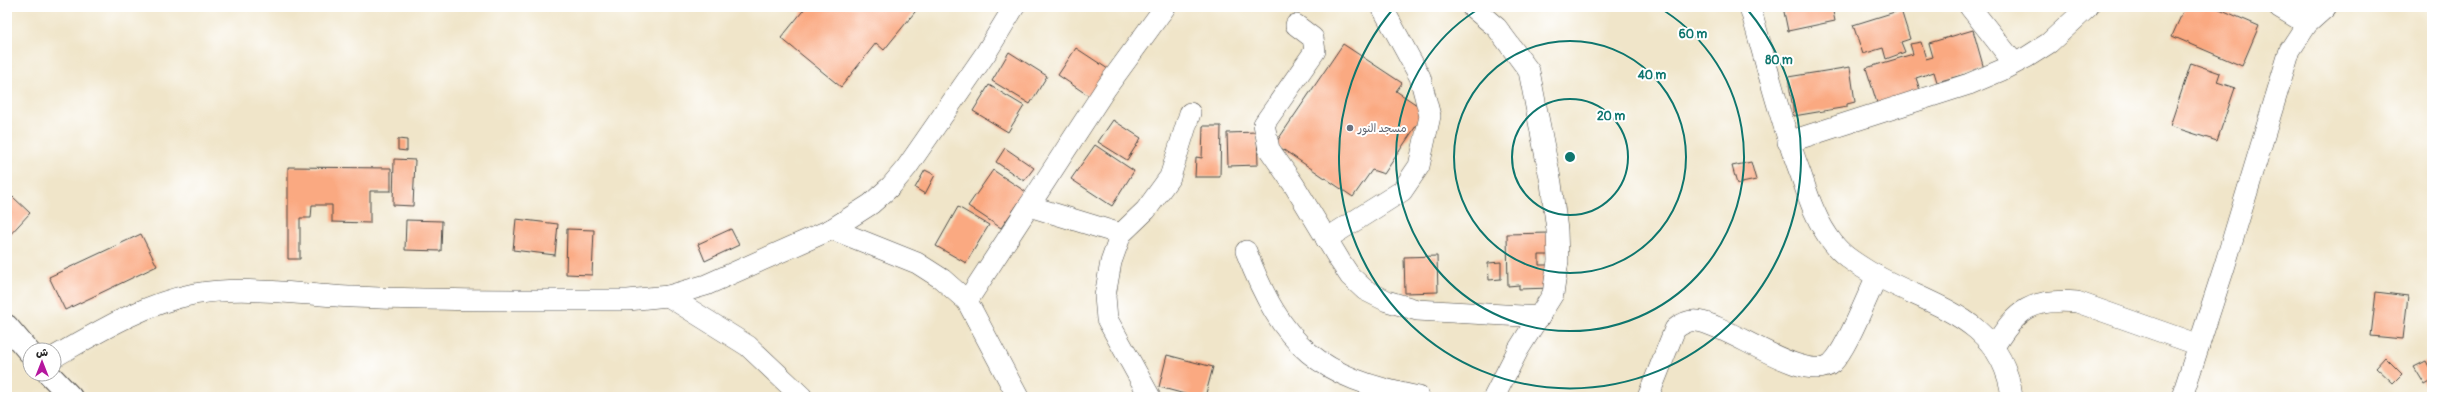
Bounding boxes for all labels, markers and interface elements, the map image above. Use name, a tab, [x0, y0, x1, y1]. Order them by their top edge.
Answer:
text: 60 m	[1679, 27, 1708, 42]
text: 80 m	[1765, 53, 1793, 68]
text: 40 m	[1637, 68, 1667, 83]
text: 20 m	[1597, 109, 1625, 124]
place label: مسجد النور	[1357, 122, 1407, 136]
marker: مسجد النور	[1345, 123, 1355, 133]
centre of rings	[1563, 150, 1577, 164]
north arrow	[22, 342, 62, 382]
text: ش	[36, 346, 48, 359]

